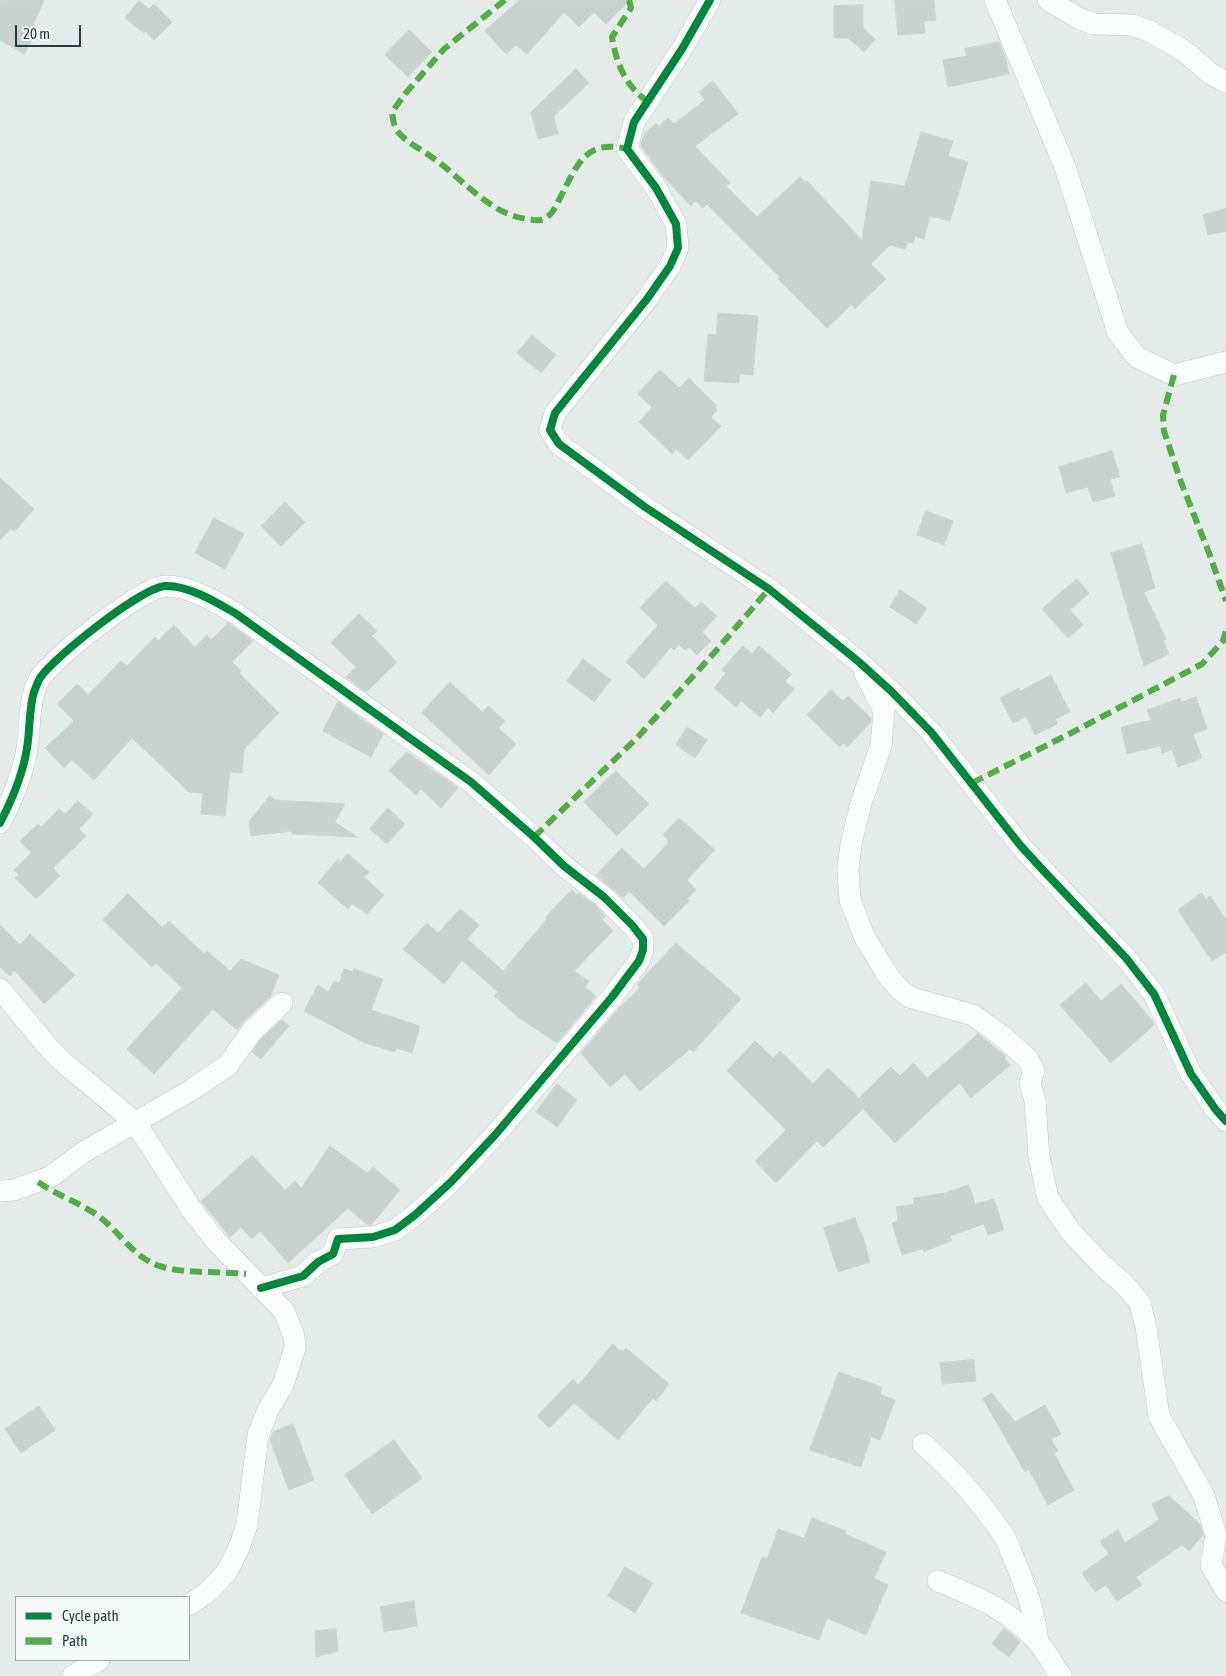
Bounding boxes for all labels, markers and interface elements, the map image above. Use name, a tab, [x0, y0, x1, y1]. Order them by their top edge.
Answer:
scale bar	[18, 15, 84, 47]
text: 20 m	[23, 25, 50, 42]
legend	[15, 1596, 190, 1661]
text: Cycle path	[62, 1607, 119, 1624]
text: Path	[62, 1632, 88, 1649]

